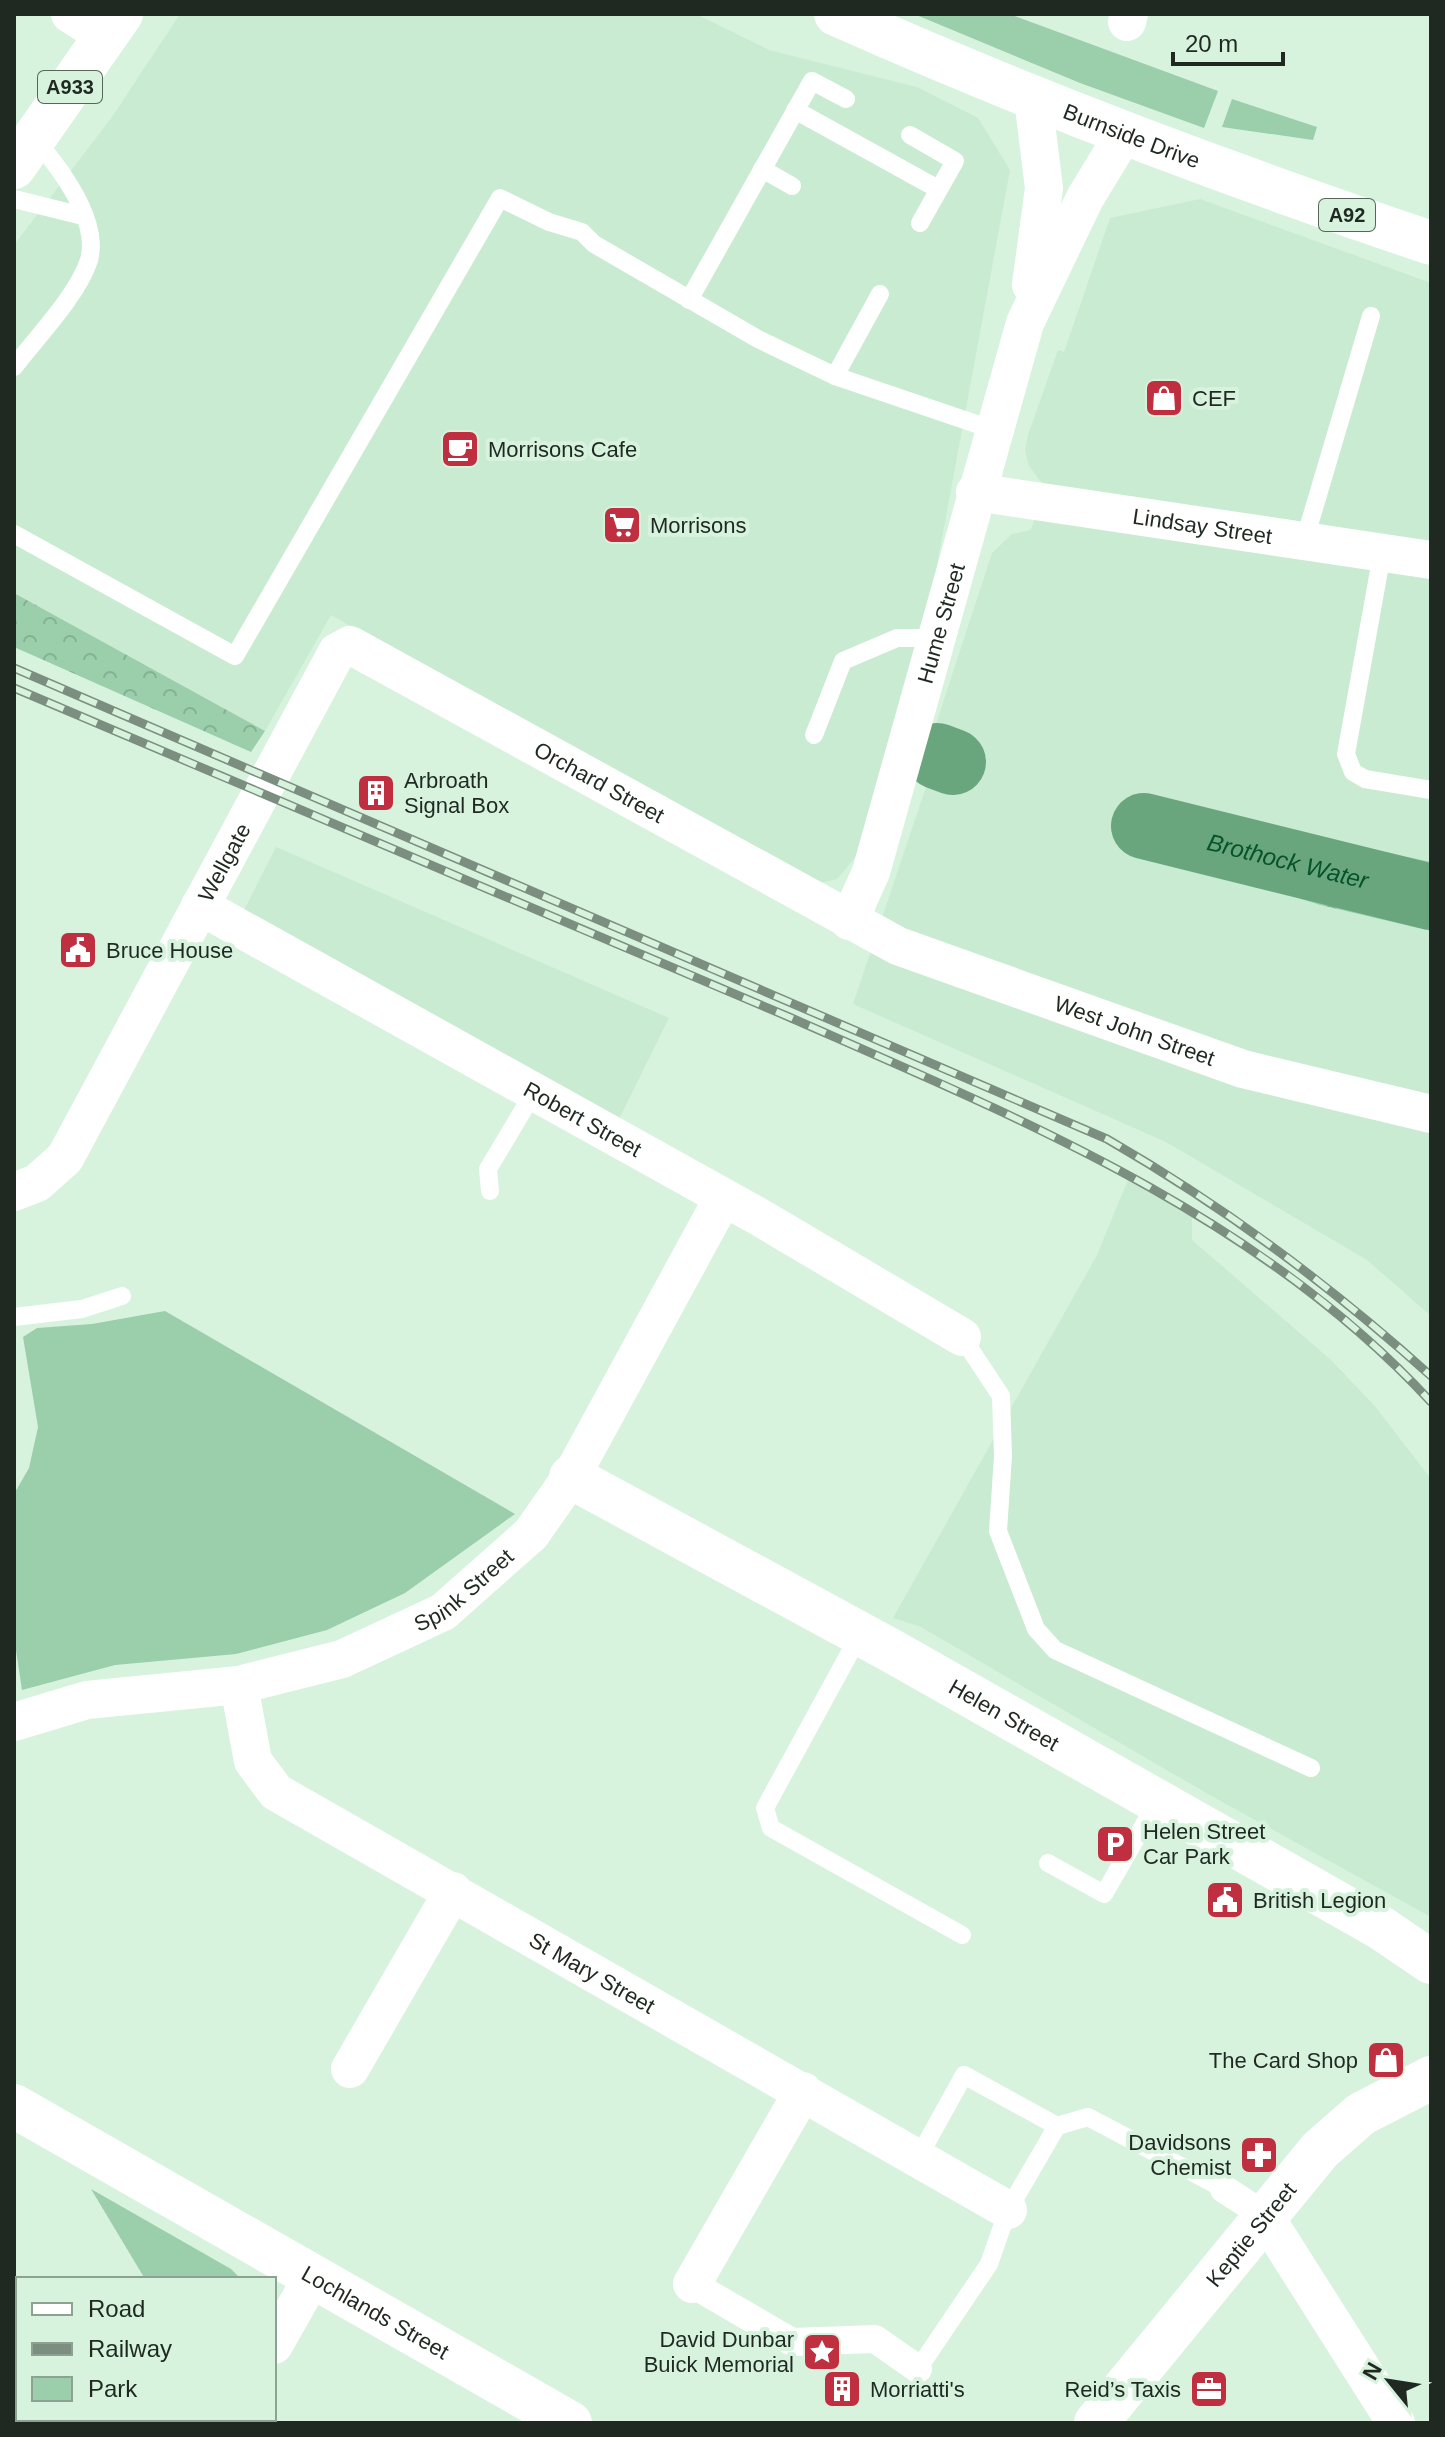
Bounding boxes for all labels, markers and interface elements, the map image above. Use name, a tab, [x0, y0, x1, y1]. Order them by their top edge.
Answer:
scale bar	[1173, 16, 1283, 66]
text: 20 m	[1185, 30, 1238, 57]
road number: A933	[38, 71, 102, 103]
street label: Burnside Drive	[1060, 99, 1204, 174]
road number: A92	[1319, 199, 1375, 231]
shop icon: CEF	[1143, 377, 1185, 419]
place label: CEF	[1192, 386, 1236, 411]
cafe icon: Morrisons Cafe	[439, 428, 481, 470]
place label: Morrisons Cafe	[488, 437, 637, 462]
supermarket icon: Morrisons	[601, 504, 643, 546]
street label: Lindsay Street	[1131, 504, 1274, 549]
place label: Morrisons	[650, 513, 747, 538]
street label: Hume Street	[913, 561, 970, 686]
street label: Orchard Street	[530, 737, 668, 828]
place label: Arbroath Signal Box	[404, 768, 509, 818]
building icon: Arbroath Signal Box	[355, 772, 397, 814]
street label: Wellgate	[193, 819, 256, 906]
water label: Brothock Water	[1204, 828, 1372, 894]
public building icon: Bruce House	[57, 929, 99, 971]
place label: Bruce House	[106, 938, 233, 963]
street label: West John Street	[1051, 991, 1218, 1071]
street label: Robert Street	[519, 1077, 646, 1162]
street label: Spink Street	[410, 1544, 519, 1637]
street label: Helen Street	[944, 1674, 1063, 1756]
place label: Helen Street Car Park	[1143, 1819, 1265, 1869]
parking icon: Helen Street Car Park	[1094, 1823, 1136, 1865]
public building icon: British Legion	[1204, 1879, 1246, 1921]
place label: British Legion	[1253, 1888, 1386, 1913]
street label: St Mary Street	[525, 1927, 659, 2019]
shop icon: The Card Shop	[1365, 2039, 1407, 2081]
place label: The Card Shop	[1209, 2048, 1358, 2073]
place label: Davidsons Chemist	[1128, 2130, 1231, 2180]
pharmacy icon: Davidsons Chemist	[1238, 2134, 1280, 2176]
street label: Keptie Street	[1201, 2178, 1301, 2292]
street label: Lochlands Street	[297, 2261, 453, 2364]
legend	[16, 2277, 276, 2421]
text: Road	[88, 2295, 145, 2322]
place label: David Dunbar Buick Memorial	[644, 2327, 794, 2377]
place icon: David Dunbar Buick Memorial	[801, 2331, 843, 2373]
text: Railway	[88, 2335, 172, 2362]
north arrow	[1349, 2341, 1429, 2421]
text: N	[1357, 2358, 1387, 2384]
building icon: Morriatti's	[821, 2368, 863, 2410]
office icon: Reid’s Taxis	[1188, 2368, 1230, 2410]
text: Park	[88, 2375, 138, 2402]
place label: Morriatti's	[870, 2377, 965, 2402]
place label: Reid’s Taxis	[1064, 2377, 1181, 2402]

